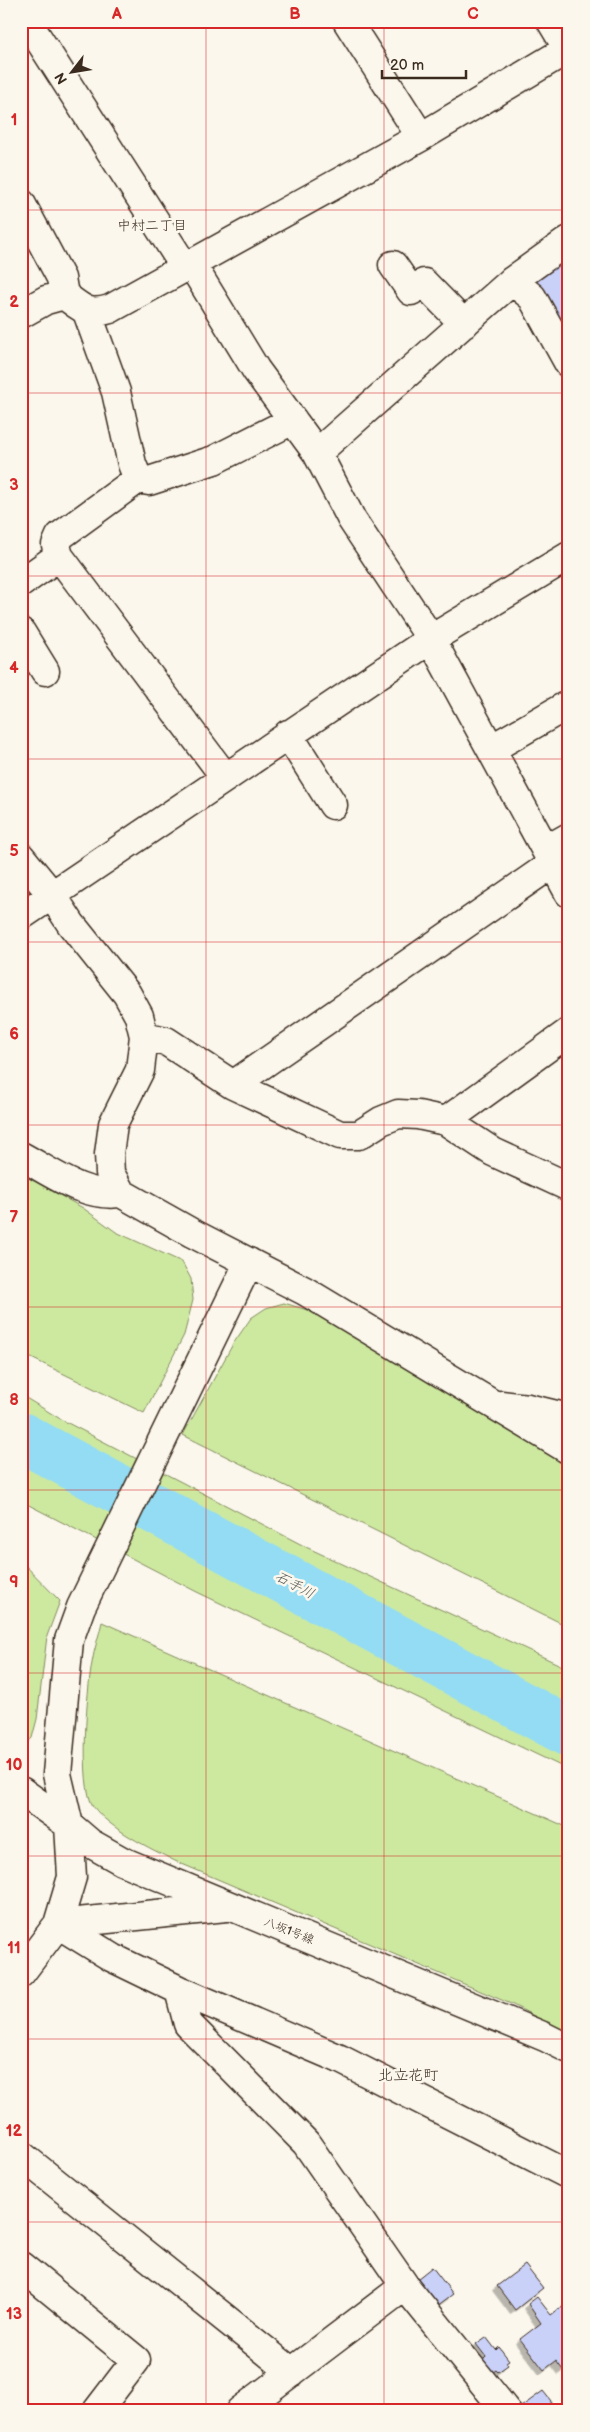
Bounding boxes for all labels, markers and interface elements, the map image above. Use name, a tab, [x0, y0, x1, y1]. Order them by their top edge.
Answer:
text: A	[111, 5, 122, 24]
text: B	[289, 5, 301, 24]
text: C	[467, 5, 479, 24]
north arrow	[48, 48, 98, 98]
scale bar	[382, 48, 466, 80]
text: 20 m	[390, 56, 424, 75]
text: N	[51, 70, 71, 87]
text: 1	[11, 111, 17, 130]
district label: 中村二丁目	[117, 217, 187, 234]
text: 2	[9, 293, 19, 312]
text: 3	[9, 476, 19, 495]
text: 4	[9, 659, 19, 678]
text: 5	[9, 842, 19, 861]
text: 6	[9, 1025, 19, 1044]
text: 7	[10, 1208, 19, 1227]
text: 8	[9, 1391, 19, 1410]
water label: 石手川	[272, 1568, 318, 1602]
text: 9	[9, 1573, 19, 1592]
text: 10	[6, 1756, 22, 1775]
street label: 八坂1号線	[262, 1914, 316, 1948]
text: 11	[7, 1939, 21, 1958]
district label: 北立花町	[378, 2066, 439, 2085]
text: 12	[6, 2122, 23, 2141]
text: 13	[6, 2305, 22, 2324]

